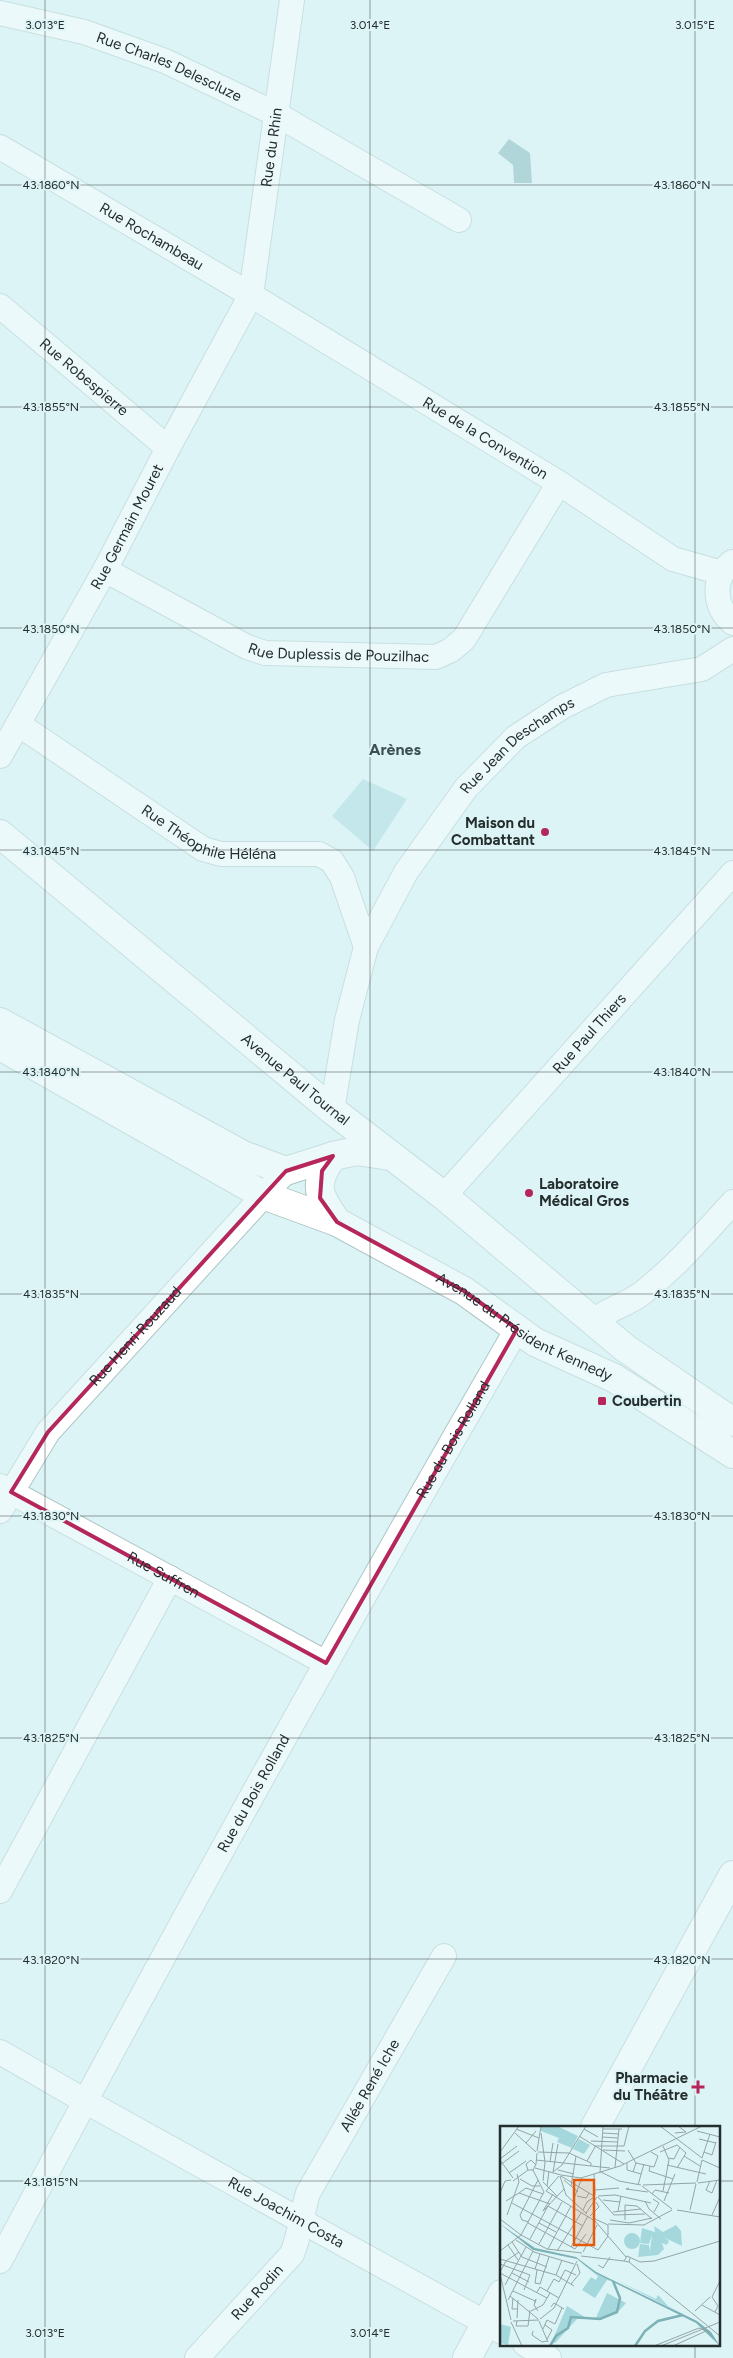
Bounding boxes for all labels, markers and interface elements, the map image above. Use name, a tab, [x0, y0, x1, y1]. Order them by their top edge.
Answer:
text: 3.013°E	[25, 18, 65, 32]
text: 3.014°E	[350, 18, 390, 32]
text: 3.015°E	[675, 18, 715, 32]
street label: Rue Charles Delescluze	[94, 28, 245, 105]
street label: Rue du Rhin	[257, 106, 286, 188]
text: 43.1860°N	[22, 178, 80, 192]
text: 43.1860°N	[653, 178, 711, 192]
street label: Rue Rochambeau	[96, 199, 207, 274]
street label: Rue Robespierre	[36, 334, 132, 420]
street label: Rue de la Convention	[420, 393, 551, 483]
text: 43.1855°N	[23, 400, 79, 414]
text: 43.1855°N	[654, 400, 710, 414]
street label: Rue Germain Mouret	[87, 461, 167, 593]
text: 43.1850°N	[22, 622, 80, 636]
text: 43.1850°N	[653, 622, 711, 636]
street label: Rue Duplessis de Pouzilhac	[246, 639, 429, 666]
street label: Rue Jean Deschamps	[456, 693, 577, 797]
district label: Arènes	[369, 740, 421, 759]
street label: Rue Théophile Héléna	[138, 801, 276, 863]
place label: Maison du Combattant	[451, 814, 535, 849]
marker: Maison du Combattant	[539, 826, 551, 838]
text: 43.1845°N	[23, 844, 79, 858]
text: 43.1845°N	[654, 844, 710, 858]
street label: Rue Paul Thiers	[549, 990, 630, 1077]
street label: Avenue Paul Tournal	[238, 1029, 353, 1129]
text: 43.1840°N	[22, 1065, 80, 1079]
text: 43.1840°N	[653, 1065, 711, 1079]
place label: Laboratoire Médical Gros	[539, 1175, 629, 1210]
marker: Laboratoire Médical Gros	[523, 1187, 535, 1199]
street label: Avenue du Président Kennedy	[433, 1269, 615, 1385]
street label: Rue Henri Rouzaud	[85, 1283, 185, 1390]
text: 43.1835°N	[23, 1287, 79, 1301]
text: 43.1835°N	[654, 1287, 710, 1301]
street label: Rue du Bois Rolland	[412, 1378, 494, 1502]
place label: Coubertin	[612, 1392, 682, 1410]
marker: Coubertin	[596, 1395, 608, 1407]
text: 43.1830°N	[23, 1509, 79, 1523]
text: 43.1830°N	[654, 1509, 710, 1523]
street label: Rue Suffren	[124, 1548, 203, 1602]
text: 43.1825°N	[23, 1731, 79, 1745]
street label: Rue du Bois Rolland	[214, 1731, 294, 1855]
text: 43.1825°N	[654, 1731, 710, 1745]
text: 43.1820°N	[23, 1953, 79, 1967]
text: 43.1820°N	[654, 1953, 710, 1967]
street label: Allée René Iche	[336, 2036, 403, 2135]
place label: Pharmacie du Théâtre	[613, 2069, 689, 2104]
marker: Pharmacie du Théâtre	[692, 2081, 704, 2093]
inset map	[500, 2126, 720, 2346]
street label: Rue Joachim Costa	[225, 2173, 347, 2252]
text: 43.1815°N	[24, 2175, 78, 2189]
street label: Rue Rodin	[227, 2261, 287, 2324]
text: 3.013°E	[25, 2326, 65, 2340]
text: 3.014°E	[350, 2326, 390, 2340]

